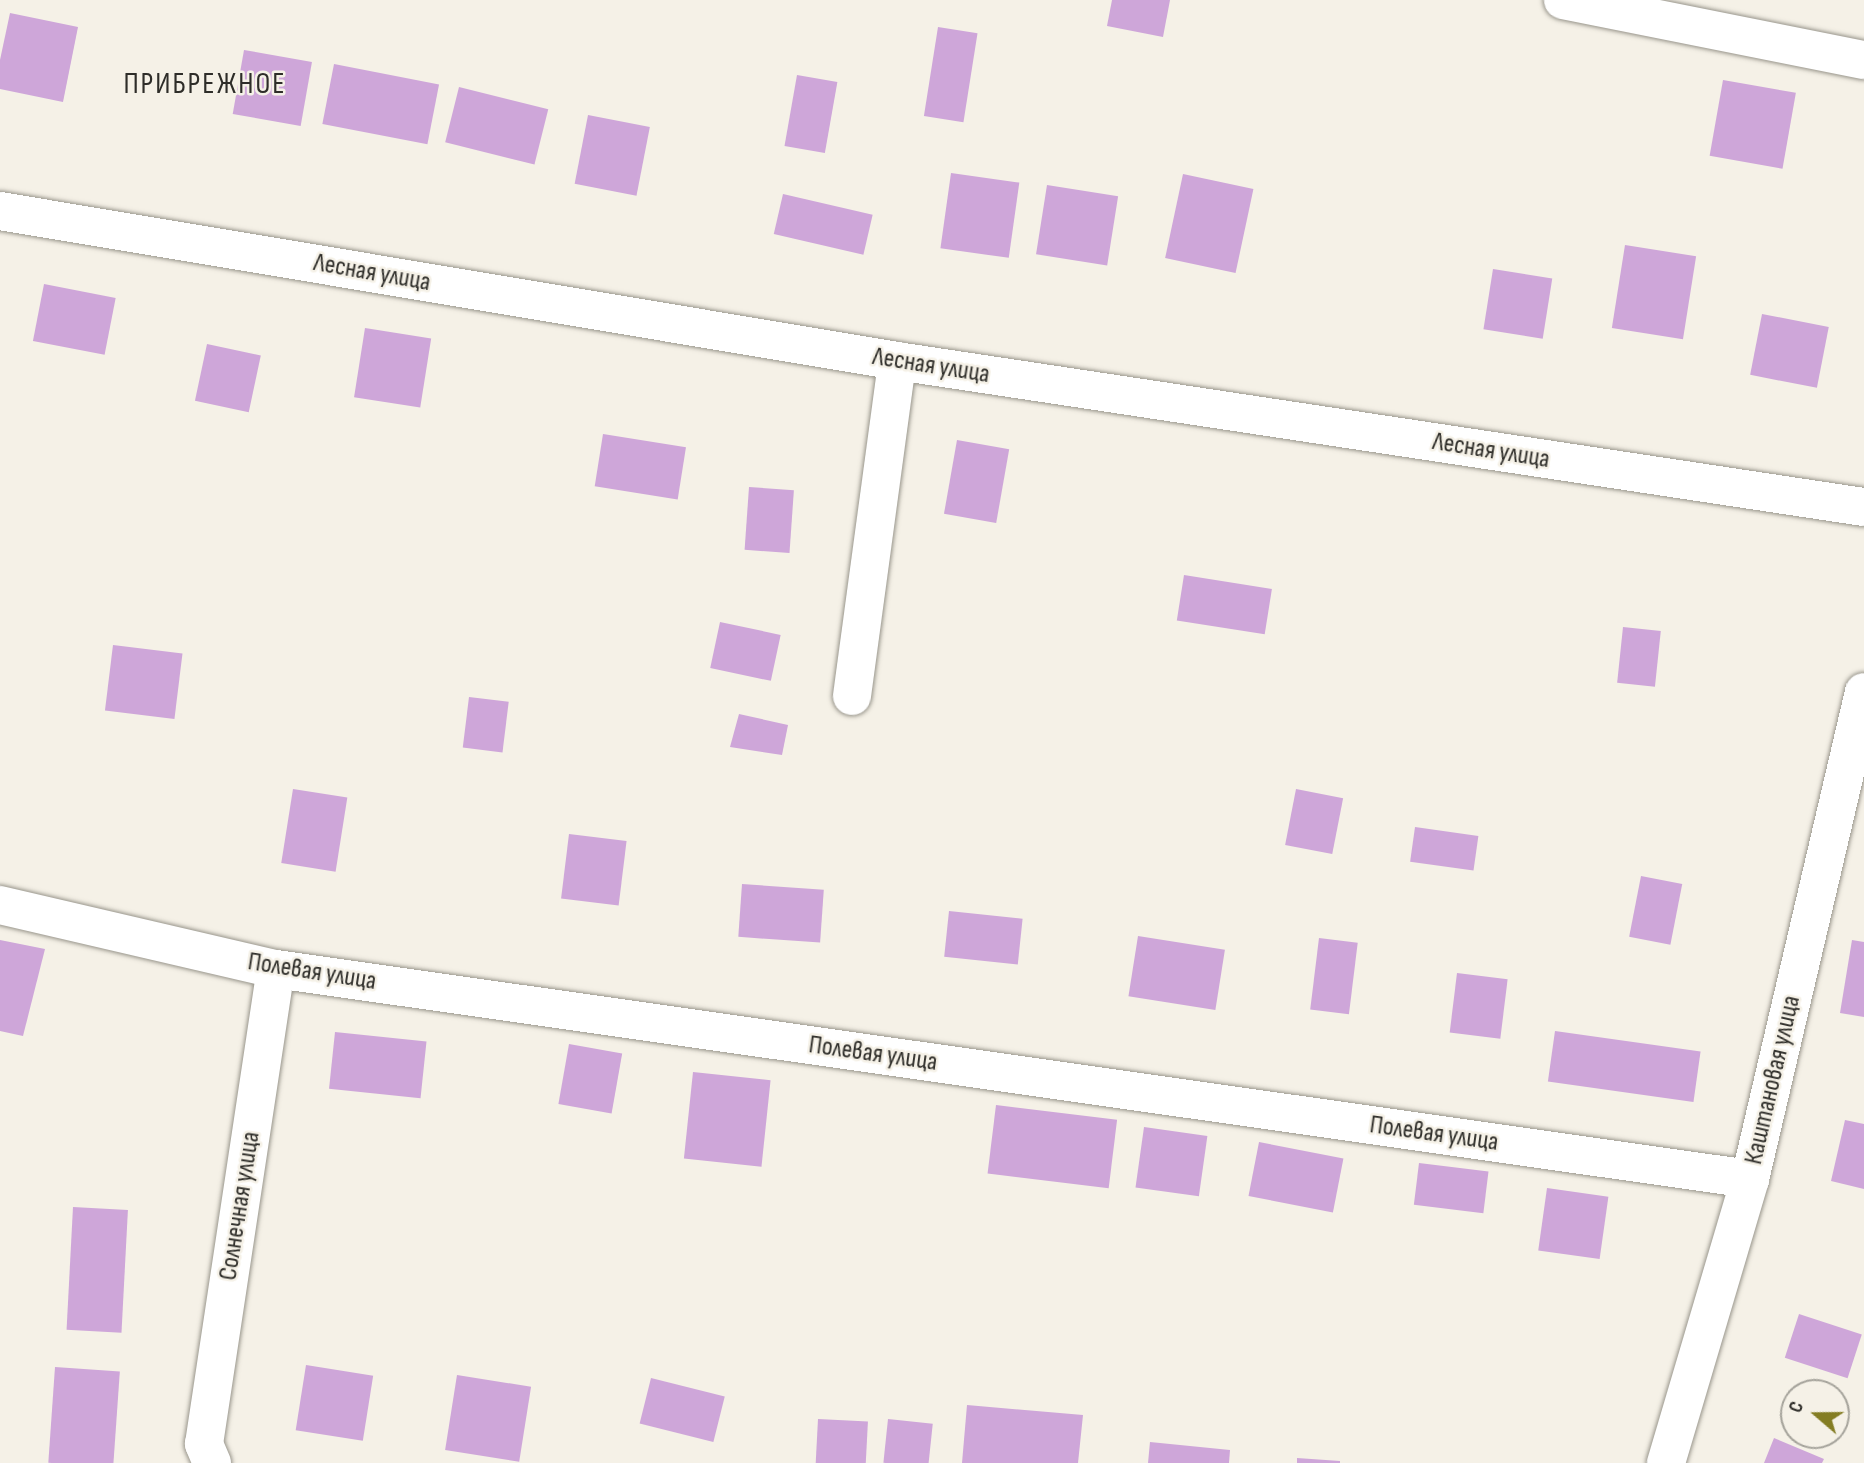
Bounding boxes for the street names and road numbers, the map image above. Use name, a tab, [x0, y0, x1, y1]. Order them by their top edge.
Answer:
street label: Лесная улица	[311, 247, 433, 299]
street label: Лесная улица	[870, 341, 992, 391]
street label: Лесная улица	[1430, 426, 1552, 476]
street label: Полевая улица	[246, 946, 378, 998]
street label: Каштановая улица	[1738, 993, 1808, 1167]
street label: Полевая улица	[807, 1030, 939, 1078]
street label: Полевая улица	[1368, 1110, 1500, 1158]
street label: Солнечная улица	[213, 1129, 267, 1283]

